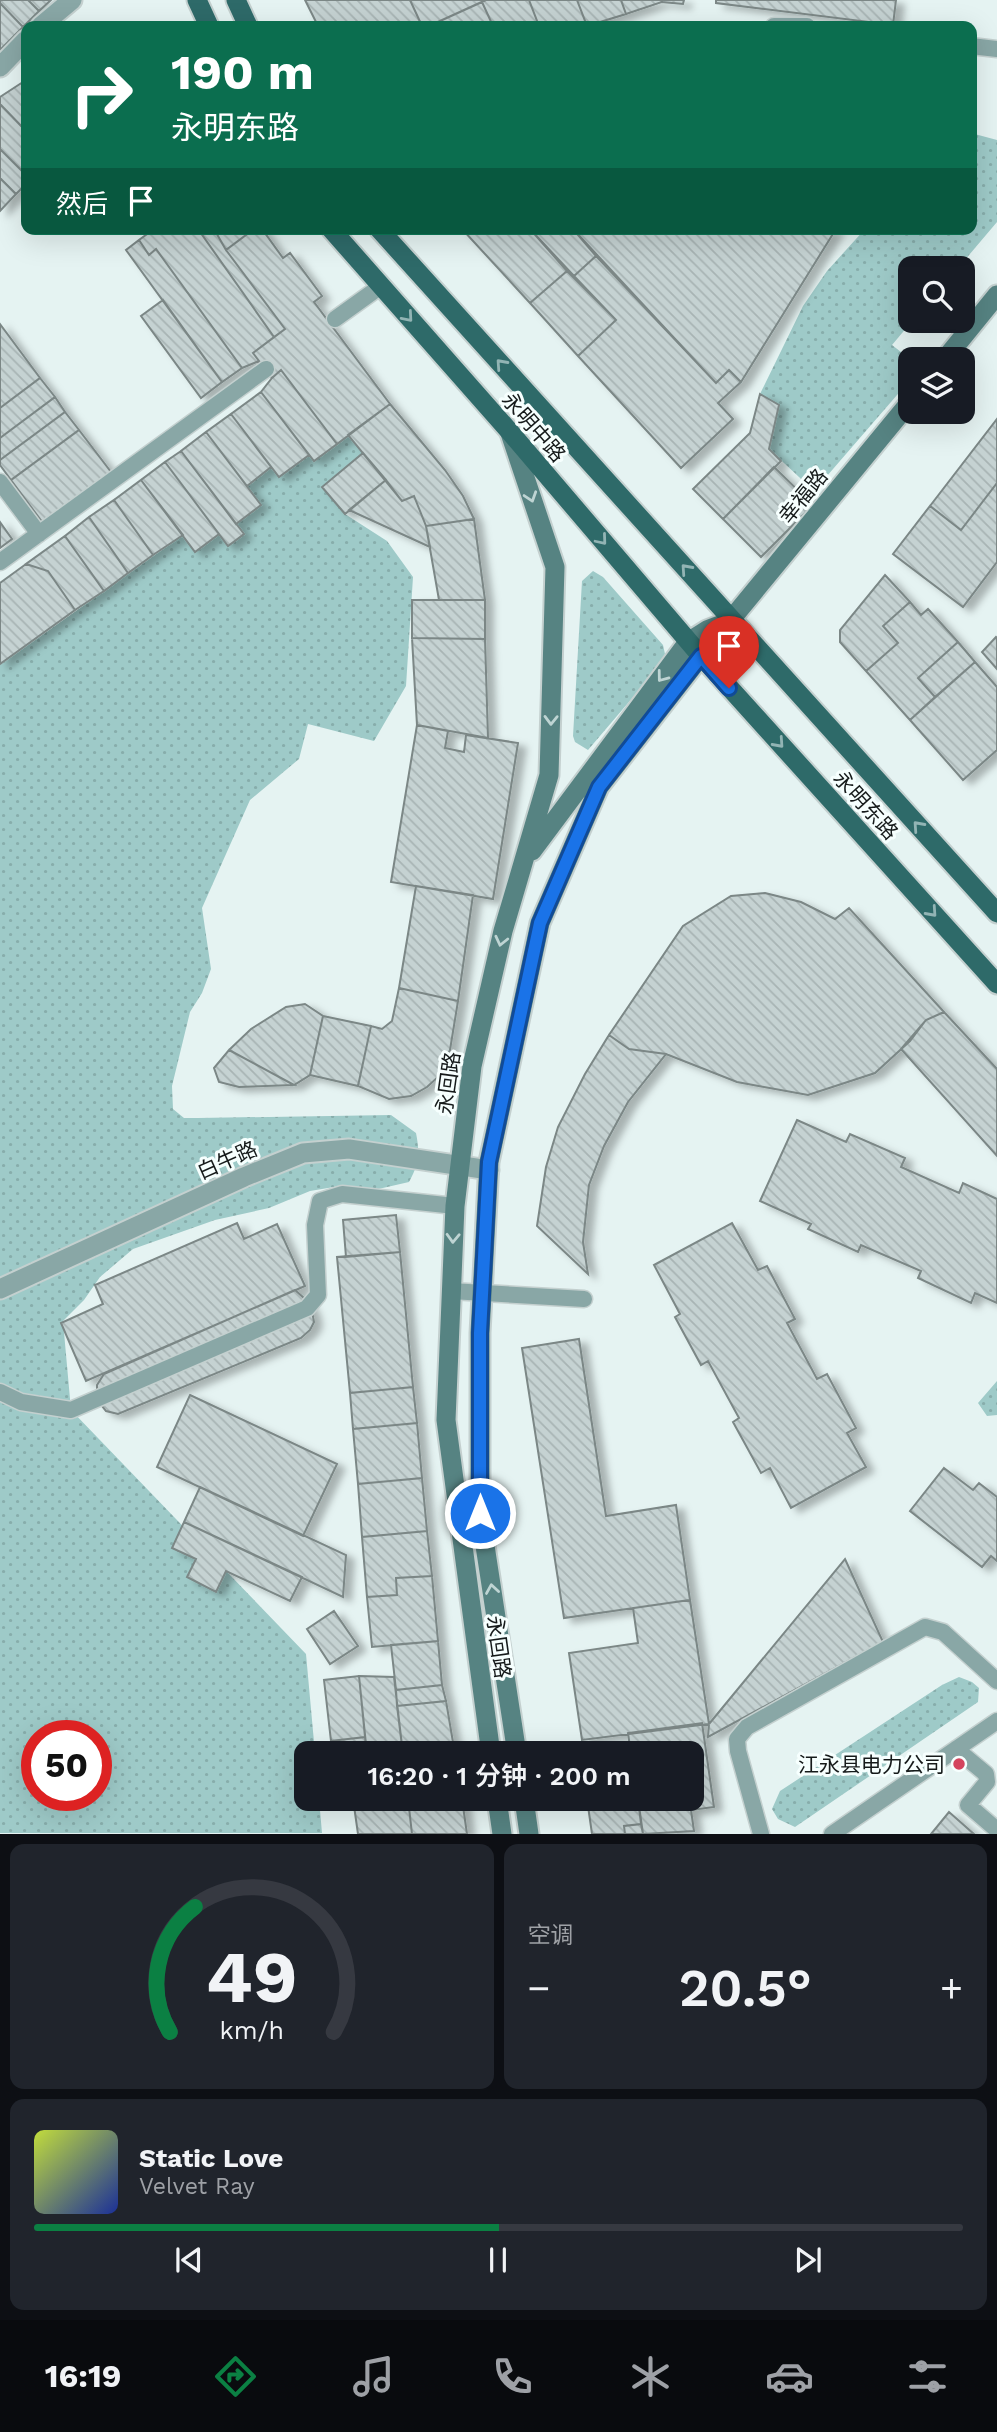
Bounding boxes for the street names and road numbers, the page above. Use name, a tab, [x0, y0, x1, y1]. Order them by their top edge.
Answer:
street label: 永明中路	[497, 387, 571, 467]
street label: 幸福路	[773, 464, 833, 528]
street label: 永明东路	[829, 765, 903, 845]
street label: 永回路	[431, 1050, 465, 1116]
street label: 白牛路	[193, 1136, 261, 1184]
street label: 永回路	[482, 1614, 516, 1680]

